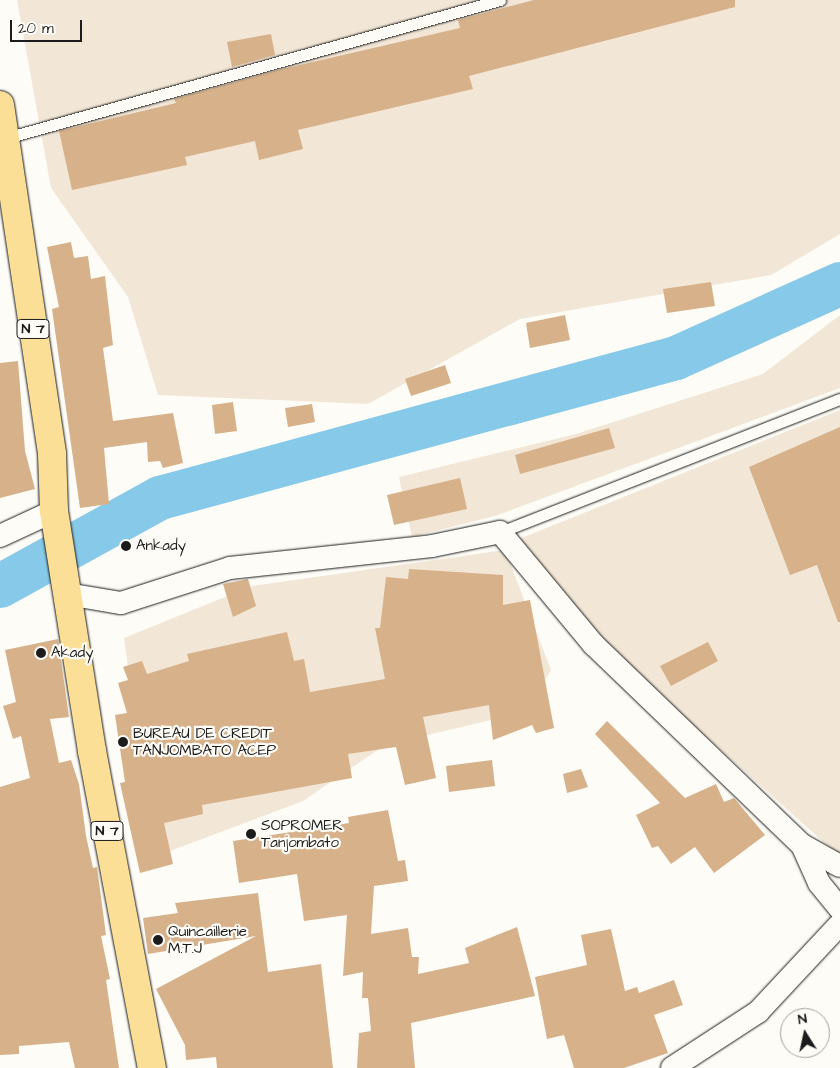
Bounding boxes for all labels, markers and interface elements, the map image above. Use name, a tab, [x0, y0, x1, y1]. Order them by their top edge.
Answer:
scale bar	[12, 10, 85, 42]
text: 20 m	[18, 18, 54, 39]
road number: N 7	[15, 318, 50, 340]
place label: Ankady	[136, 537, 186, 555]
marker: Ankady	[120, 540, 132, 552]
place label: Akady	[51, 644, 93, 662]
marker: Akady	[35, 647, 47, 659]
place label: BUREAU DE CREDIT TANJOMBATO ACEP	[133, 724, 276, 759]
marker: BUREAU DE CREDIT TANJOMBATO ACEP	[117, 736, 129, 748]
place label: SOPROMER Tanjombato	[261, 816, 343, 851]
road number: N 7	[90, 819, 124, 842]
marker: SOPROMER Tanjombato	[245, 828, 257, 840]
place label: Quincaillerie M.T.J	[168, 922, 247, 957]
marker: Quincaillerie M.T.J	[152, 934, 164, 946]
north arrow	[780, 1008, 830, 1058]
text: N	[797, 1009, 809, 1030]

